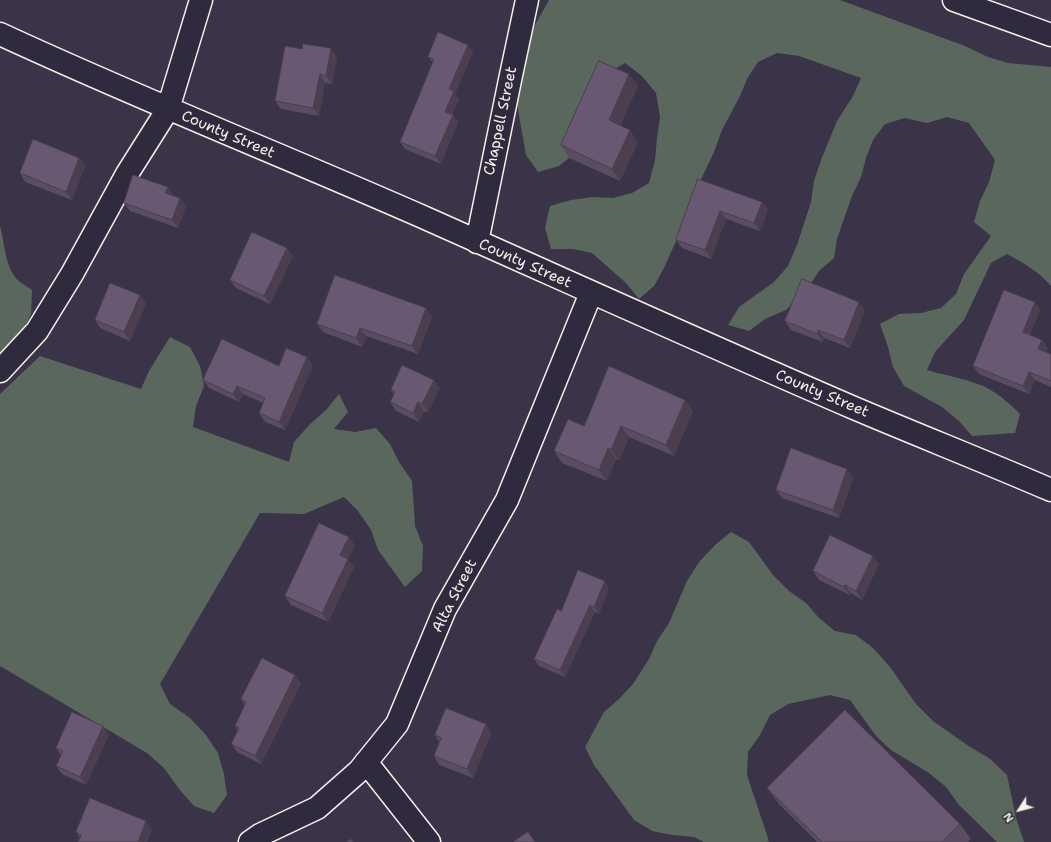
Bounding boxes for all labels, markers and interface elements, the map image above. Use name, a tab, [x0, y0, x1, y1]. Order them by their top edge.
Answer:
street label: Chappell Street	[481, 65, 521, 177]
street label: County Street	[179, 107, 277, 163]
street label: County Street	[476, 236, 574, 292]
street label: County Street	[773, 366, 871, 422]
street label: Alta Street	[429, 556, 481, 636]
north arrow	[999, 790, 1039, 830]
text: N	[1000, 809, 1018, 825]

